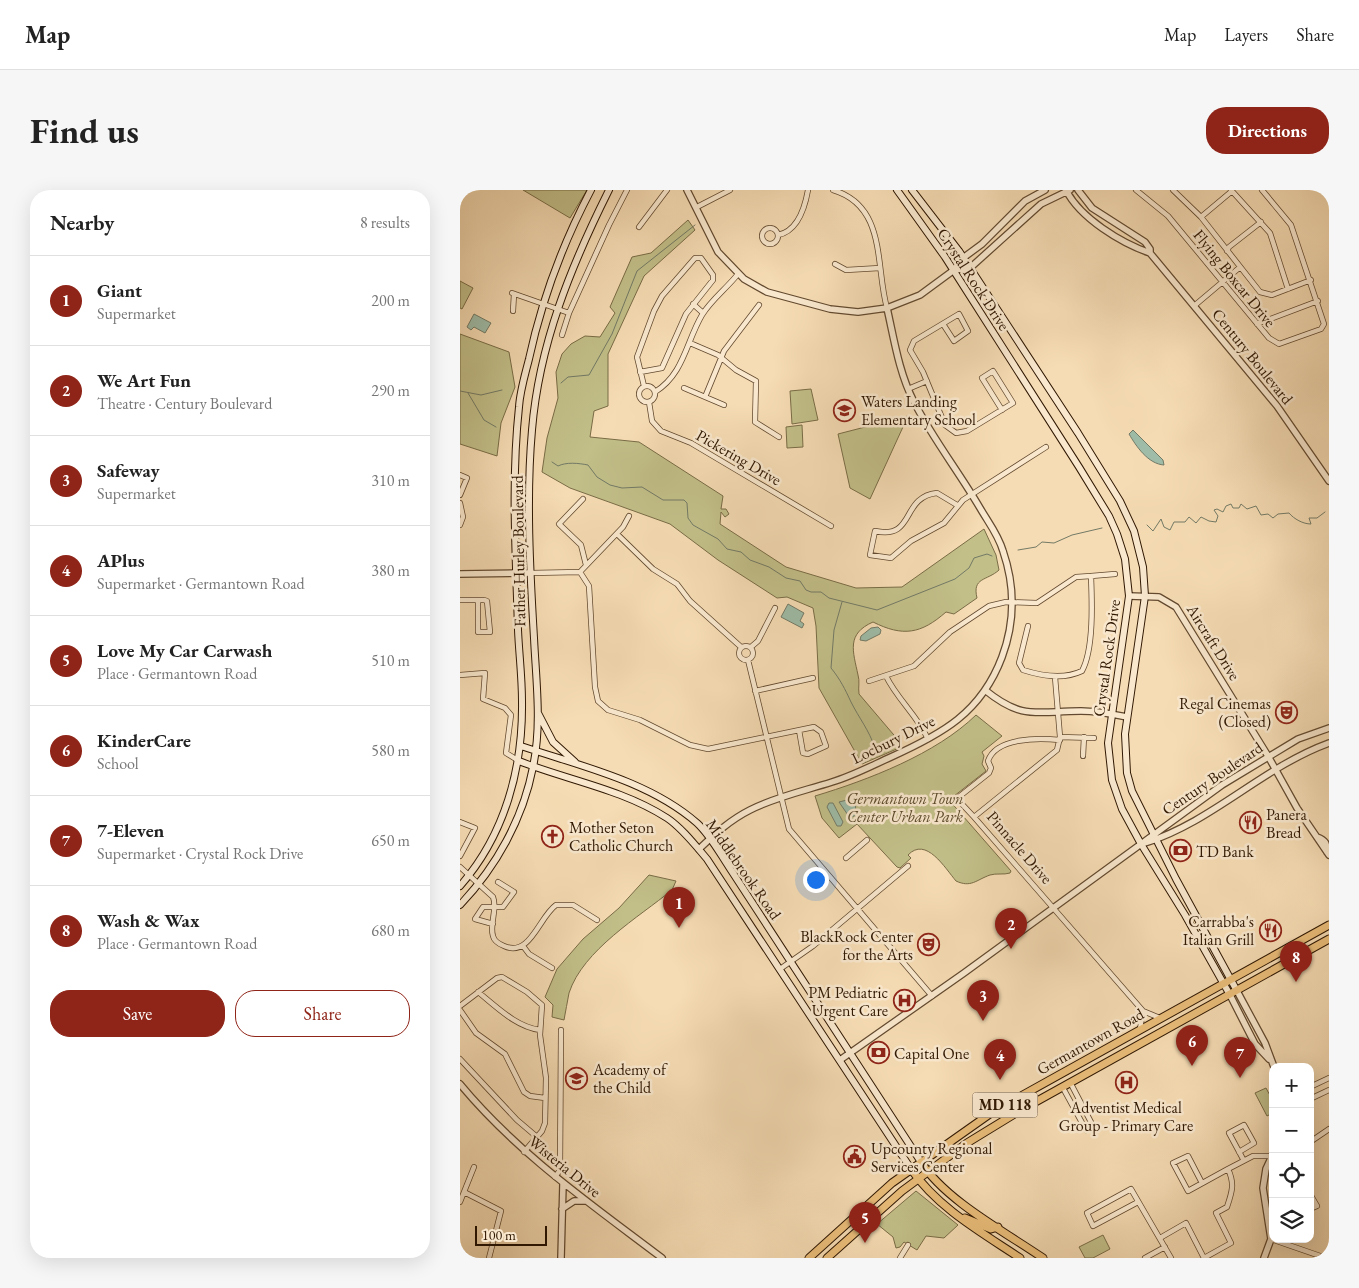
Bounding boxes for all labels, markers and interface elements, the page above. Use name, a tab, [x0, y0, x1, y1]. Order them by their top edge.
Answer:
text: Map	[25, 19, 70, 50]
text: Map	[1164, 23, 1196, 46]
text: Layers	[1224, 23, 1268, 46]
text: Share	[1296, 23, 1334, 46]
button: Directions	[1206, 107, 1329, 154]
text: Find us	[30, 108, 139, 153]
text: Nearby	[50, 209, 114, 236]
text: 8 results	[360, 212, 410, 233]
street label: Crystal Rock Drive	[933, 224, 1015, 334]
street label: Flying Boxcar Drive	[1189, 225, 1281, 332]
text: Giant	[97, 278, 142, 303]
text: 1	[62, 290, 70, 311]
text: 200 m	[371, 290, 410, 311]
text: Supermarket	[97, 303, 176, 324]
street label: Century Boulevard	[1207, 304, 1298, 409]
text: We Art Fun	[97, 368, 191, 393]
text: 2	[62, 380, 70, 401]
text: 290 m	[371, 380, 410, 401]
place label: Waters Landing Elementary School	[861, 391, 976, 430]
text: Theatre · Century Boulevard	[97, 393, 272, 414]
school or university icon: Waters Landing Elementary School	[833, 398, 857, 422]
street label: Pickering Drive	[692, 425, 785, 490]
text: Safeway	[97, 458, 160, 483]
text: 3	[62, 470, 70, 491]
text: 310 m	[371, 470, 410, 491]
street label: Father Hurley Boulevard	[507, 474, 530, 627]
text: Supermarket	[97, 483, 176, 504]
text: APlus	[97, 548, 145, 573]
text: 4	[62, 560, 70, 581]
text: 380 m	[371, 560, 410, 581]
text: Supermarket · Germantown Road	[97, 573, 305, 594]
street label: Crystal Rock Drive	[1088, 598, 1125, 718]
street label: Aircraft Drive	[1181, 599, 1245, 684]
text: Love My Car Carwash	[97, 638, 272, 663]
text: 5	[62, 650, 70, 671]
text: 510 m	[371, 650, 410, 671]
text: Place · Germantown Road	[97, 663, 257, 684]
place label: Regal Cinemas (Closed)	[1179, 693, 1271, 732]
theatre icon: Regal Cinemas (Closed)	[1275, 700, 1299, 724]
street label: Locbury Drive	[848, 710, 938, 769]
text: KinderCare	[97, 728, 191, 753]
street label: Century Boulevard	[1158, 736, 1268, 820]
text: 6	[62, 740, 70, 761]
text: 580 m	[371, 740, 410, 761]
text: School	[97, 753, 139, 774]
park label: Germantown Town Center Urban Park	[847, 788, 964, 827]
place label: Panera Bread	[1266, 804, 1307, 843]
street label: Pinnacle Drive	[982, 806, 1057, 888]
restaurant icon: Panera Bread	[1238, 811, 1262, 835]
street label: Middlebrook Road	[701, 815, 787, 924]
place label: Mother Seton Catholic Church	[569, 817, 673, 856]
text: 7-Eleven	[97, 818, 164, 843]
church icon: Mother Seton Catholic Church	[541, 824, 565, 848]
text: 7	[62, 830, 70, 851]
text: 650 m	[371, 830, 410, 851]
bank icon: TD Bank	[1168, 839, 1192, 863]
place label: TD Bank	[1196, 841, 1254, 862]
text: Supermarket · Crystal Rock Drive	[97, 843, 303, 864]
your location	[803, 867, 829, 893]
pin: 1	[663, 887, 695, 928]
text: Wash & Wax	[97, 908, 200, 933]
pin: 2	[995, 908, 1027, 949]
place label: Carrabba's Italian Grill	[1183, 911, 1254, 950]
restaurant icon: Carrabba's Italian Grill	[1258, 918, 1282, 942]
text: 8	[62, 920, 70, 941]
text: 680 m	[371, 920, 410, 941]
place label: BlackRock Center for the Arts	[800, 926, 914, 965]
text: Place · Germantown Road	[97, 933, 257, 954]
theatre icon: BlackRock Center for the Arts	[917, 933, 941, 957]
pin: 8	[1280, 941, 1312, 982]
pin: 3	[967, 980, 999, 1021]
place label: PM Pediatric Urgent Care	[808, 982, 888, 1021]
hospital icon: PM Pediatric Urgent Care	[892, 989, 916, 1013]
button: Save	[50, 990, 225, 1037]
button: Share	[235, 990, 410, 1037]
street label: Germantown Road	[1033, 1003, 1148, 1080]
pin: 6	[1176, 1025, 1208, 1066]
pin: 7	[1224, 1037, 1256, 1078]
pin: 4	[984, 1039, 1016, 1080]
bank icon: Capital One	[866, 1041, 890, 1065]
place label: Capital One	[894, 1043, 969, 1064]
place label: Academy of the Child	[592, 1059, 668, 1098]
map controls	[1269, 1063, 1314, 1243]
button: +	[1269, 1063, 1314, 1108]
school or university icon: Academy of the Child	[565, 1066, 589, 1090]
hospital icon: Adventist Medical Group - Primary Care	[1114, 1071, 1138, 1095]
road number: MD 118	[972, 1092, 1038, 1118]
place label: Adventist Medical Group - Primary Care	[1059, 1097, 1193, 1136]
button: −	[1269, 1108, 1314, 1153]
street label: Wisteria Drive	[524, 1131, 605, 1202]
place label: Upcounty Regional Services Center	[871, 1138, 993, 1177]
public building icon: Upcounty Regional Services Center	[843, 1145, 867, 1169]
button: locate	[1269, 1153, 1314, 1198]
button: layers	[1269, 1198, 1314, 1243]
pin: 5	[849, 1202, 881, 1243]
scale bar	[475, 1223, 548, 1246]
text: 100 m	[482, 1226, 516, 1244]

